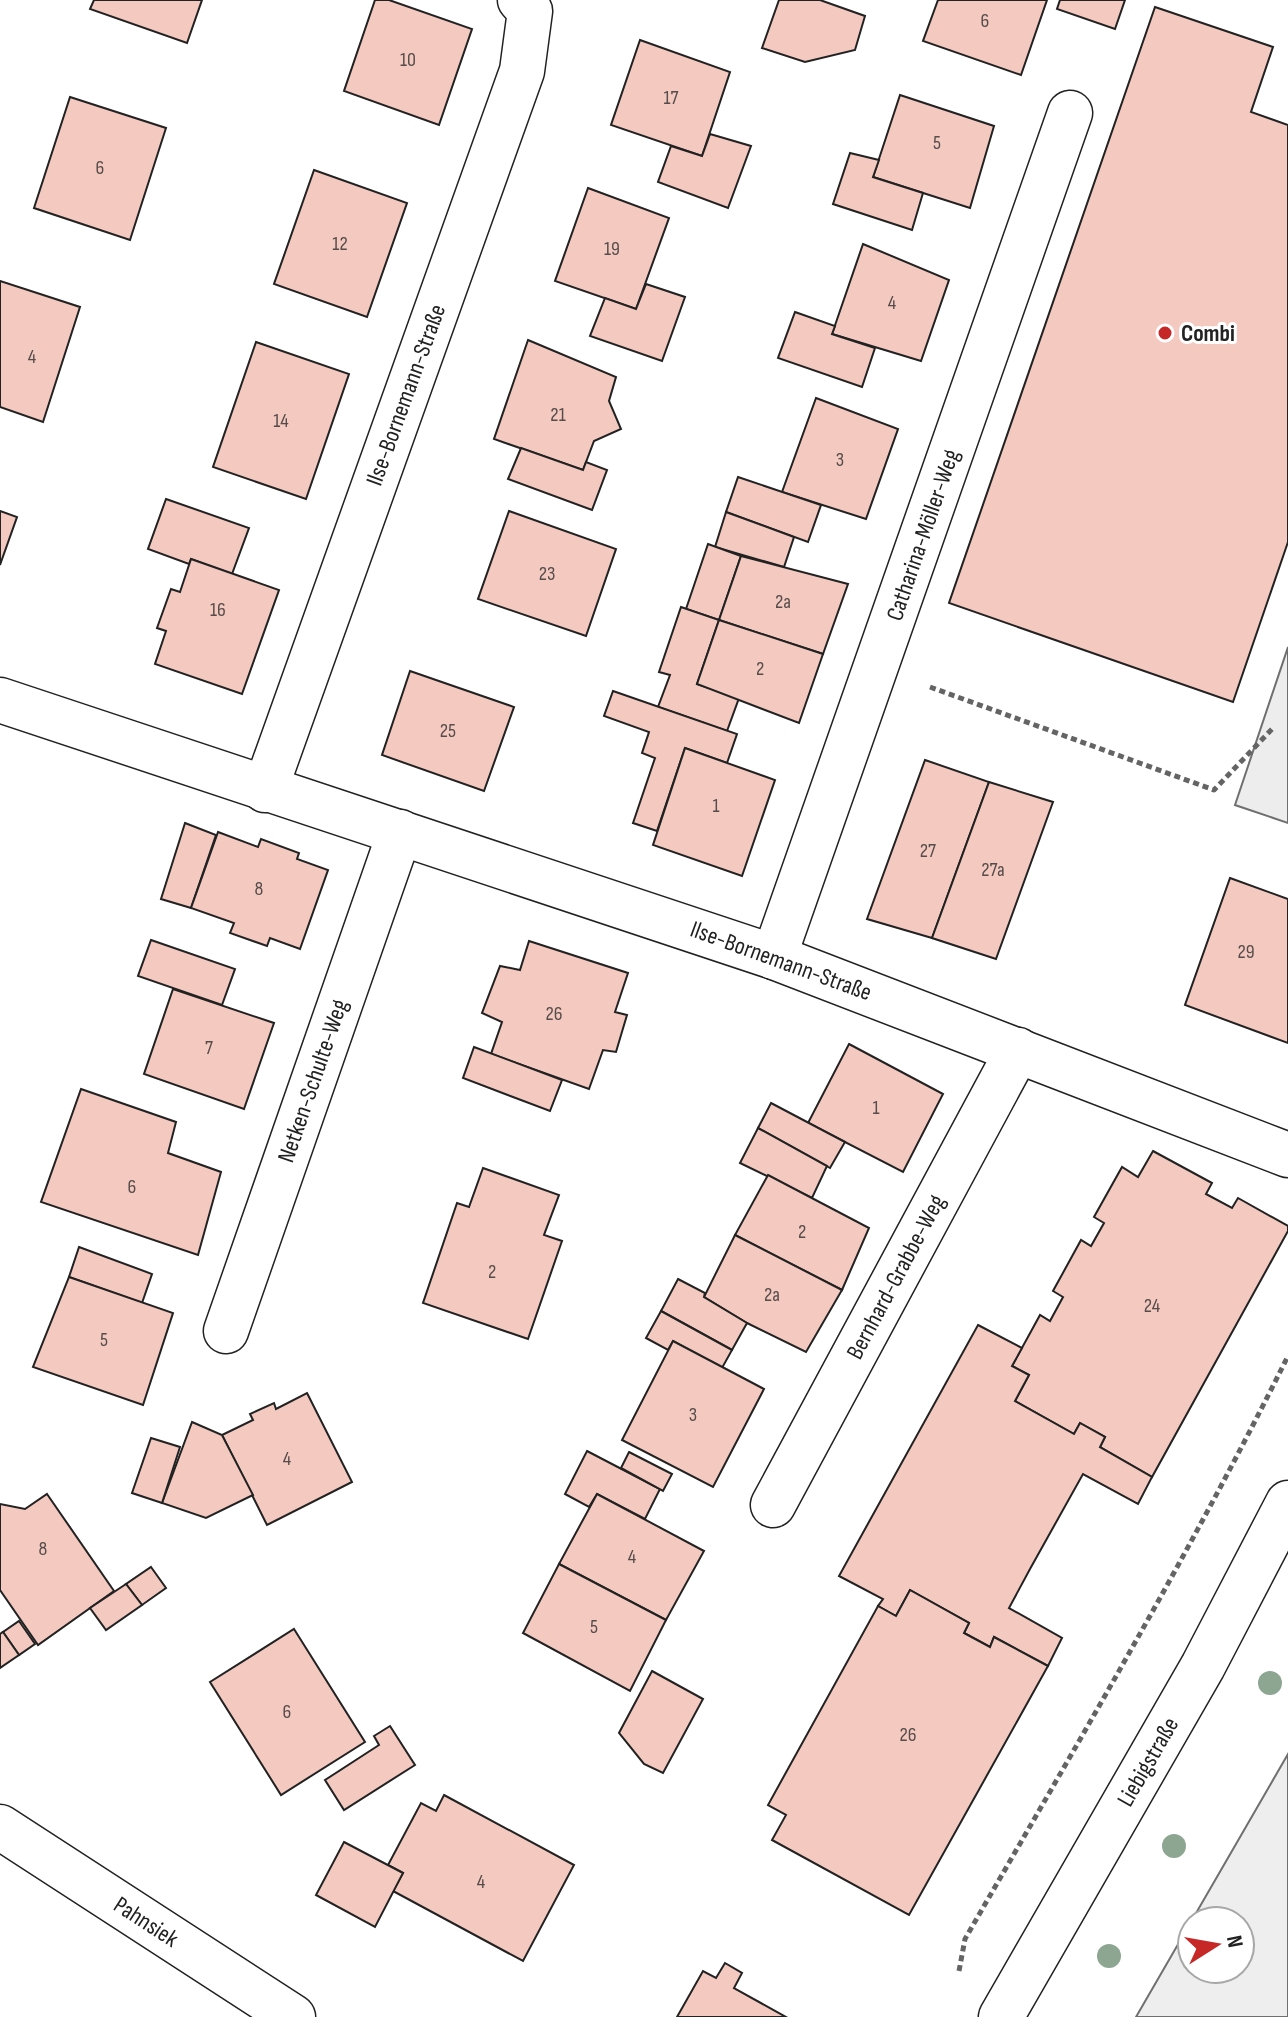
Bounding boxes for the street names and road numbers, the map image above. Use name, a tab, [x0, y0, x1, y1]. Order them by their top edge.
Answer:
street label: Ilse-Bornemann-Straße	[360, 300, 452, 490]
street label: Catharina-Möller-Weg	[880, 446, 966, 624]
street label: Ilse-Bornemann-Straße	[686, 915, 876, 1007]
street label: Netken-Schulte-Weg	[272, 996, 354, 1166]
street label: Bernhard-Grabbe-Weg	[840, 1190, 952, 1364]
street label: Liebigstraße	[1111, 1712, 1185, 1812]
street label: Pahnsiek	[108, 1890, 184, 1954]

